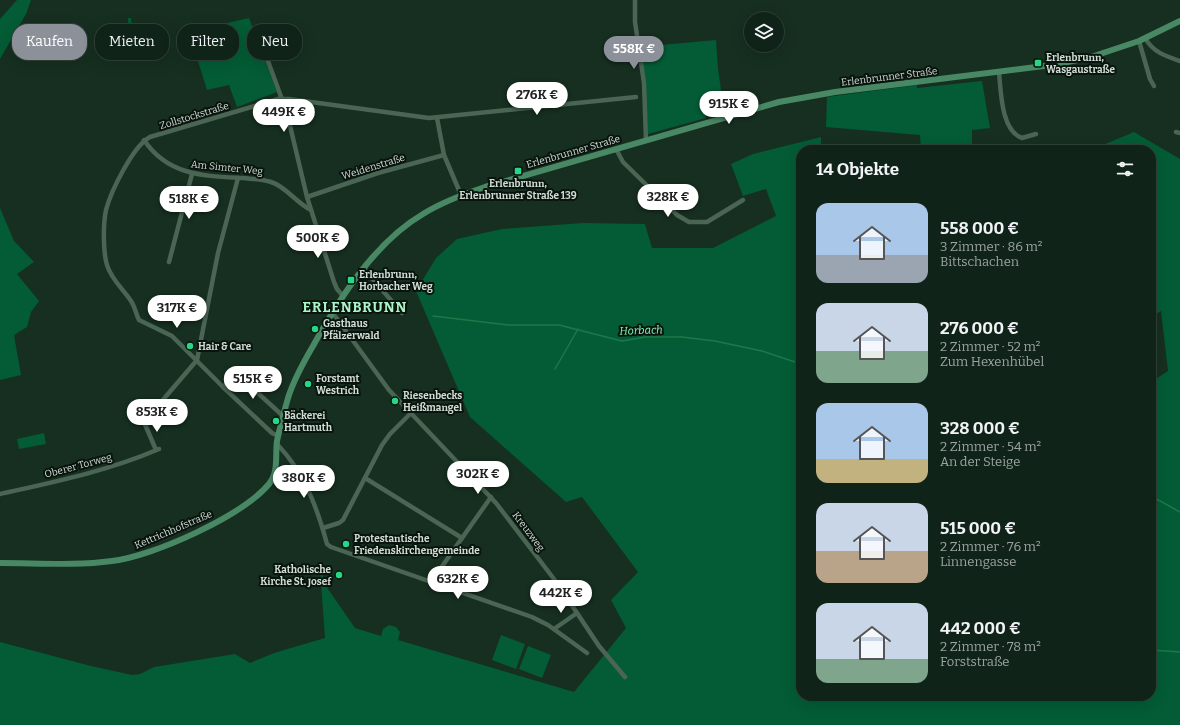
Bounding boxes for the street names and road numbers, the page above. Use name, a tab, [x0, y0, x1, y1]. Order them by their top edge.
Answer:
street label: Erlenbrunner Straße	[840, 65, 938, 89]
street label: Zollstockstraße	[158, 100, 230, 132]
street label: Erlenbrunner Straße	[525, 133, 621, 171]
street label: Weidenstraße	[340, 152, 406, 182]
street label: Am Simter Weg	[190, 158, 264, 178]
street label: Oberer Torweg	[43, 451, 114, 481]
street label: Kettrichhofstraße	[133, 508, 214, 552]
street label: Kreuzweg	[510, 510, 547, 554]

